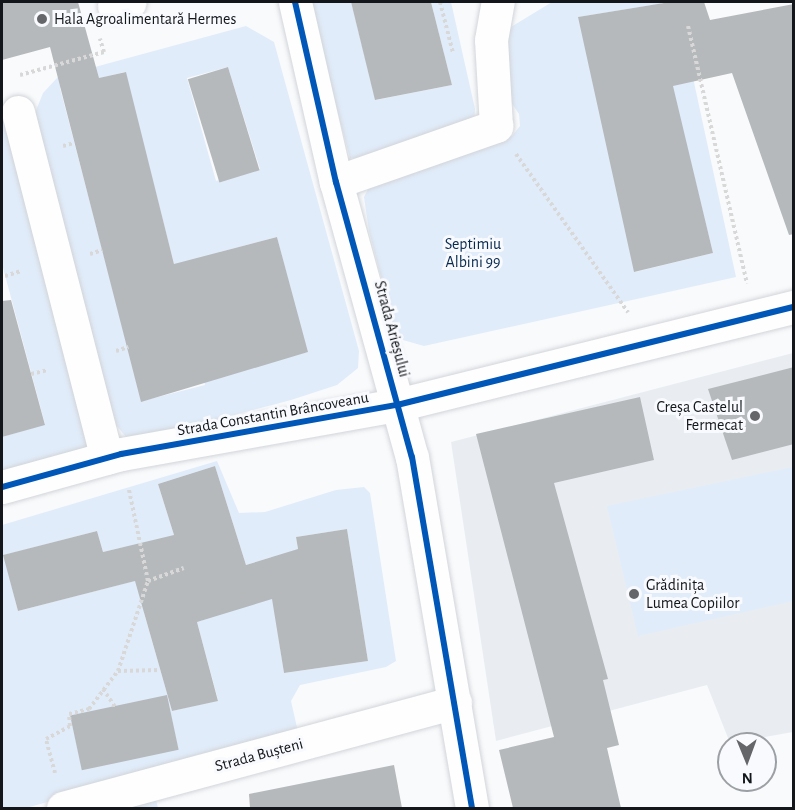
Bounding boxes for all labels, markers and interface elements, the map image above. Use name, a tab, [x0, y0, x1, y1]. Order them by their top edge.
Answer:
place label: Hala Agroalimentară Hermes	[54, 9, 236, 29]
marker: Hala Agroalimentară Hermes	[35, 12, 49, 26]
park label: Septimiu Albini 99	[445, 234, 501, 272]
street label: Strada Arieșului	[370, 279, 414, 379]
street label: Strada Constantin Brâncoveanu	[176, 388, 370, 440]
place label: Creșa Castelul Fermecat	[657, 397, 743, 435]
marker: Creșa Castelul Fermecat	[748, 409, 762, 423]
place label: Grădinița Lumea Copiilor	[646, 575, 739, 613]
marker: Grădinița Lumea Copiilor	[627, 587, 641, 601]
north arrow	[717, 732, 777, 792]
street label: Strada Bușteni	[213, 734, 305, 776]
text: N	[742, 770, 753, 786]

